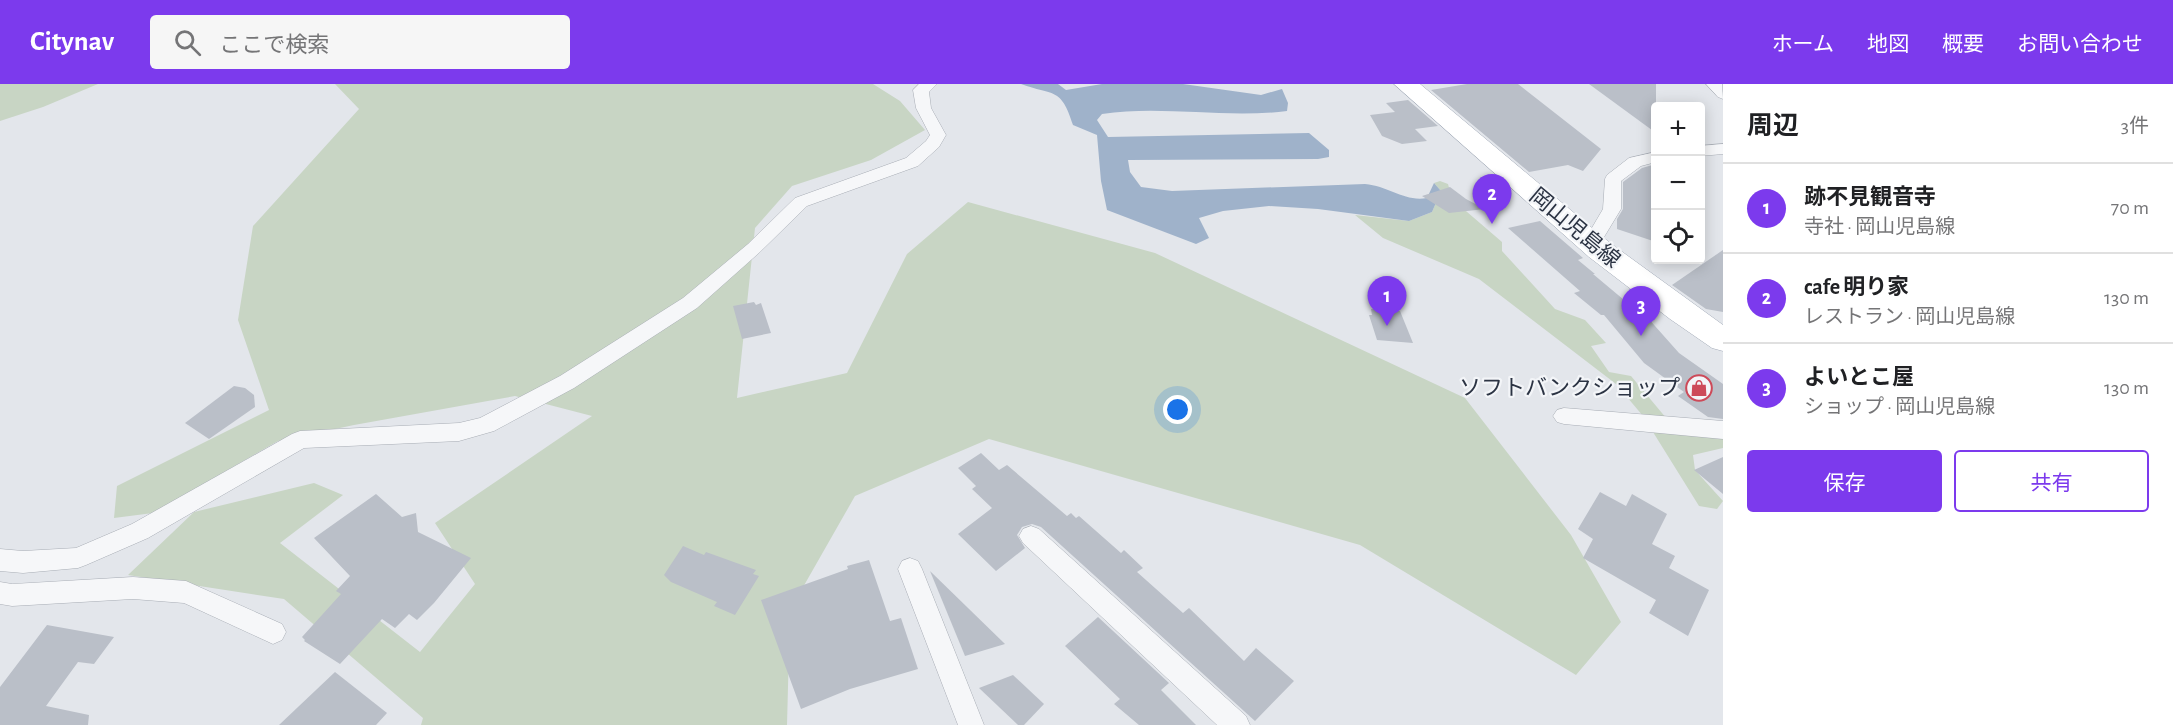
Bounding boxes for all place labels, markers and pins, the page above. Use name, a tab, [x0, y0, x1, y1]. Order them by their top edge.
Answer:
pin: 2	[1472, 174, 1512, 224]
pin: 1	[1368, 276, 1406, 326]
pin: 3	[1622, 286, 1660, 336]
shop icon: ソフトバンクショップ	[1684, 373, 1714, 403]
place label: ソフトバンクショップ	[1459, 376, 1680, 399]

